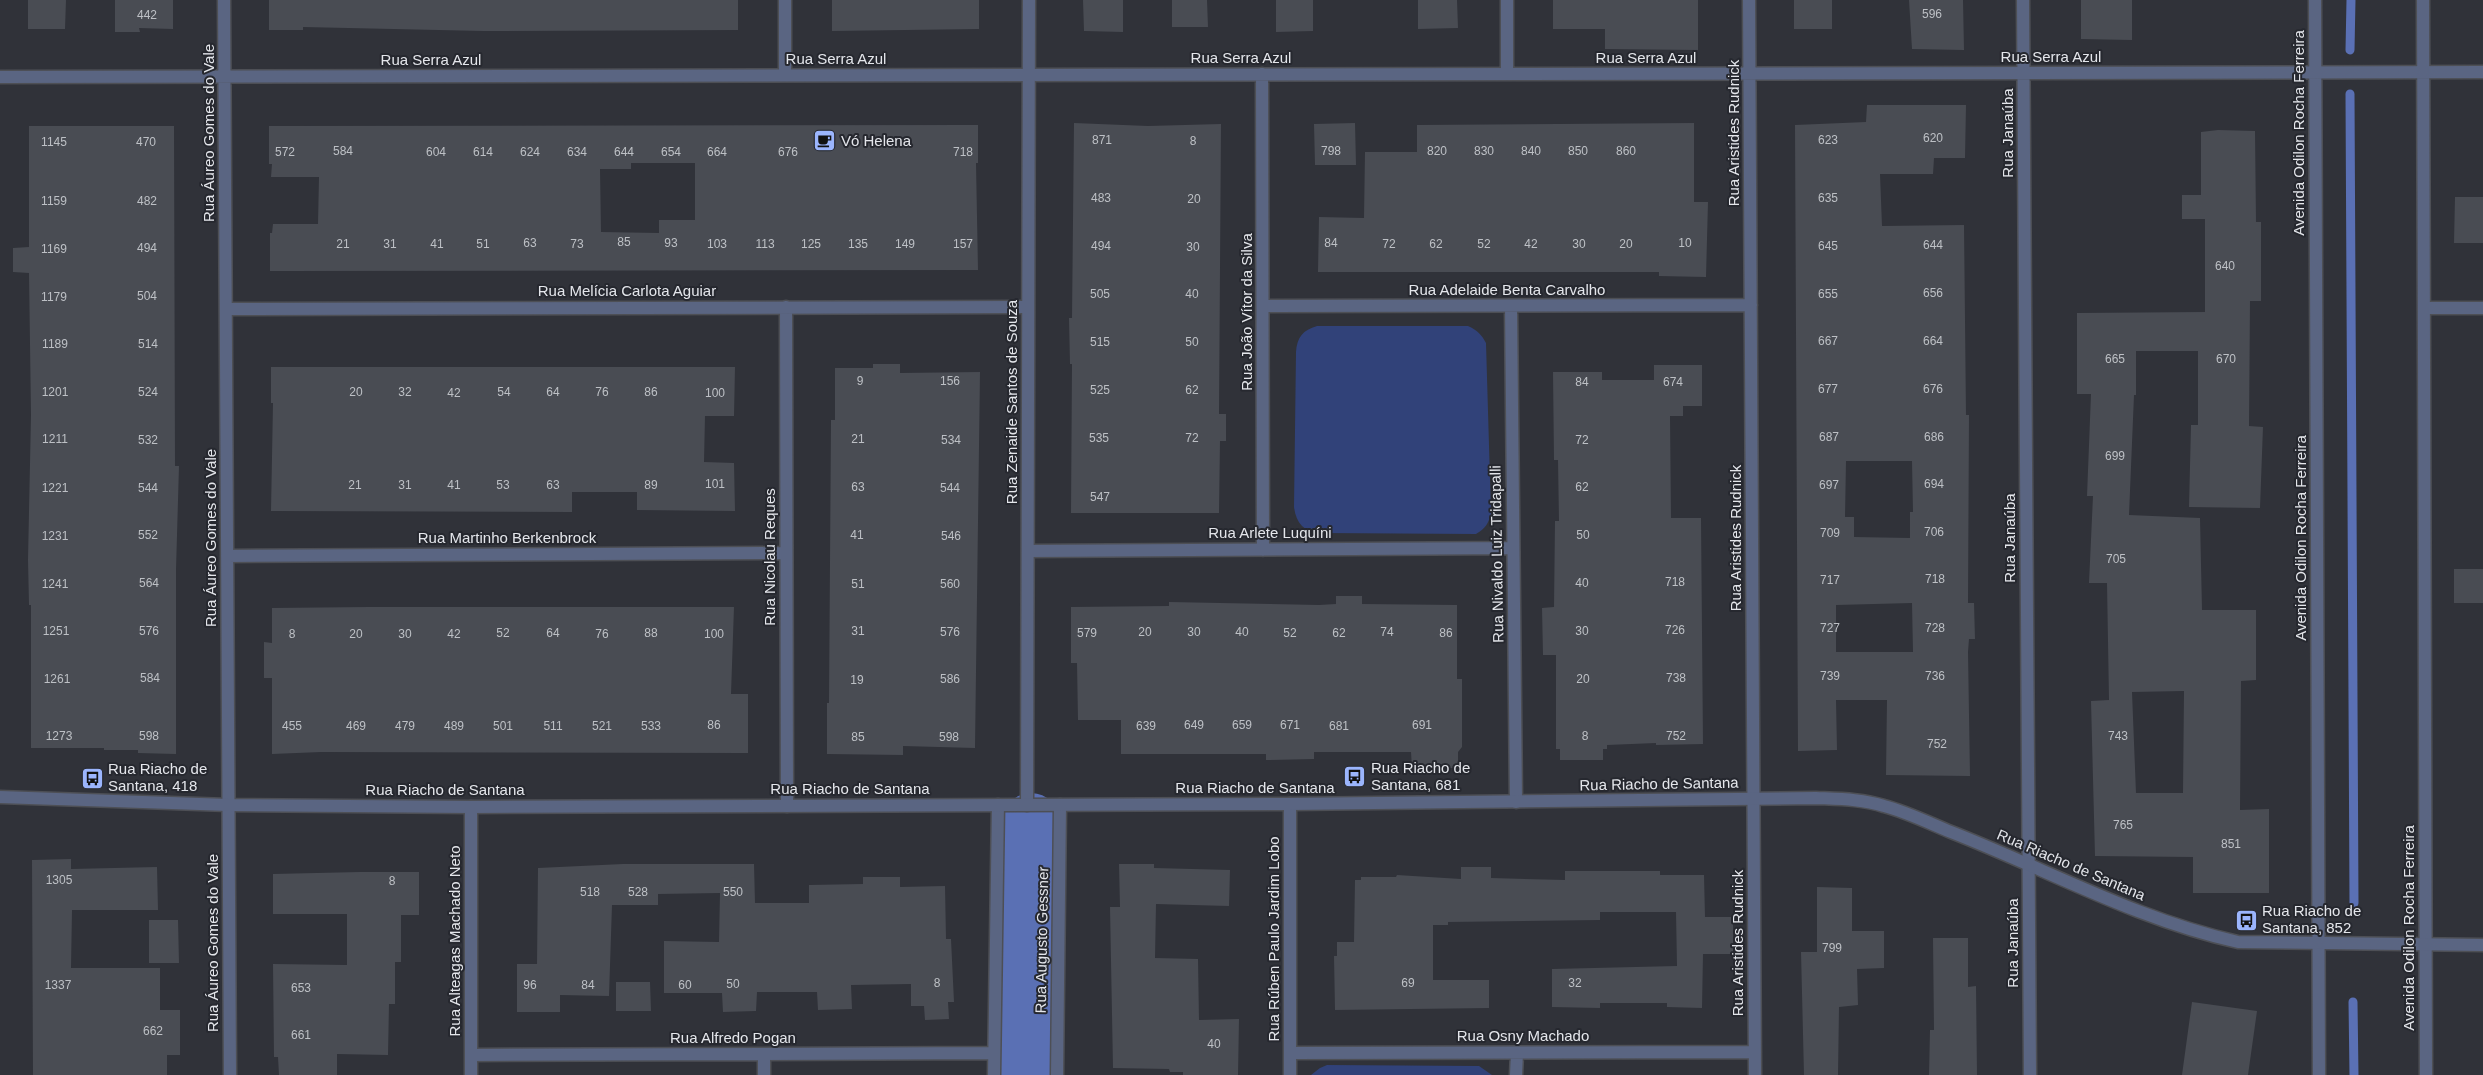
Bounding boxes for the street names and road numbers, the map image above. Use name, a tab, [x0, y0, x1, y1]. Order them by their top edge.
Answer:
street label: Avenida Odilon Rocha Ferreira	[2290, 30, 2307, 236]
street label: Rua Áureo Gomes do Vale	[200, 44, 217, 222]
street label: Rua Serra Azul	[2001, 48, 2101, 65]
street label: Rua Serra Azul	[1191, 49, 1291, 66]
street label: Rua Serra Azul	[1596, 49, 1696, 66]
street label: Rua Serra Azul	[786, 50, 886, 67]
street label: Rua Serra Azul	[381, 51, 481, 68]
street label: Rua Aristides Rudnick	[1725, 59, 1742, 206]
street label: Rua Janaúba	[1999, 88, 2016, 178]
street label: Rua João Vítor da Silva	[1238, 233, 1255, 391]
street label: Rua Adelaide Benta Carvalho	[1409, 281, 1605, 298]
street label: Rua Melícia Carlota Aguiar	[538, 282, 716, 299]
street label: Rua Zenaide Santos de Souza	[1003, 299, 1020, 504]
street label: Avenida Odilon Rocha Ferreira	[2292, 435, 2309, 641]
street label: Rua Áureo Gomes do Vale	[202, 449, 219, 627]
street label: Rua Aristides Rudnick	[1727, 464, 1744, 611]
street label: Rua Nivaldo Luiz Tridapalli	[1486, 465, 1507, 643]
street label: Rua Nicolau Reques	[761, 488, 778, 626]
street label: Rua Janaúba	[2001, 493, 2018, 583]
street label: Rua Arlete Luquíni	[1208, 524, 1332, 541]
street label: Rua Martinho Berkenbrock	[418, 529, 597, 546]
street label: Rua Riacho de Santana	[1579, 774, 1739, 793]
street label: Rua Riacho de Santana	[1175, 779, 1335, 796]
street label: Rua Riacho de Santana	[770, 780, 930, 797]
street label: Rua Riacho de Santana	[365, 781, 525, 798]
street label: Avenida Odilon Rocha Ferreira	[2400, 825, 2417, 1031]
street label: Rua Riacho de Santana	[1995, 826, 2148, 904]
street label: Rua Rúben Paulo Jardim Lobo	[1265, 836, 1282, 1042]
street label: Rua Alteagas Machado Neto	[446, 846, 463, 1036]
street label: Rua Áureo Gomes do Vale	[204, 854, 221, 1032]
street label: Rua Augusto Gessner	[1032, 866, 1051, 1014]
street label: Rua Aristides Rudnick	[1729, 869, 1746, 1016]
street label: Rua Janaúba	[2004, 898, 2021, 988]
street label: Rua Osny Machado	[1457, 1027, 1589, 1044]
street label: Rua Alfredo Pogan	[670, 1029, 796, 1046]

